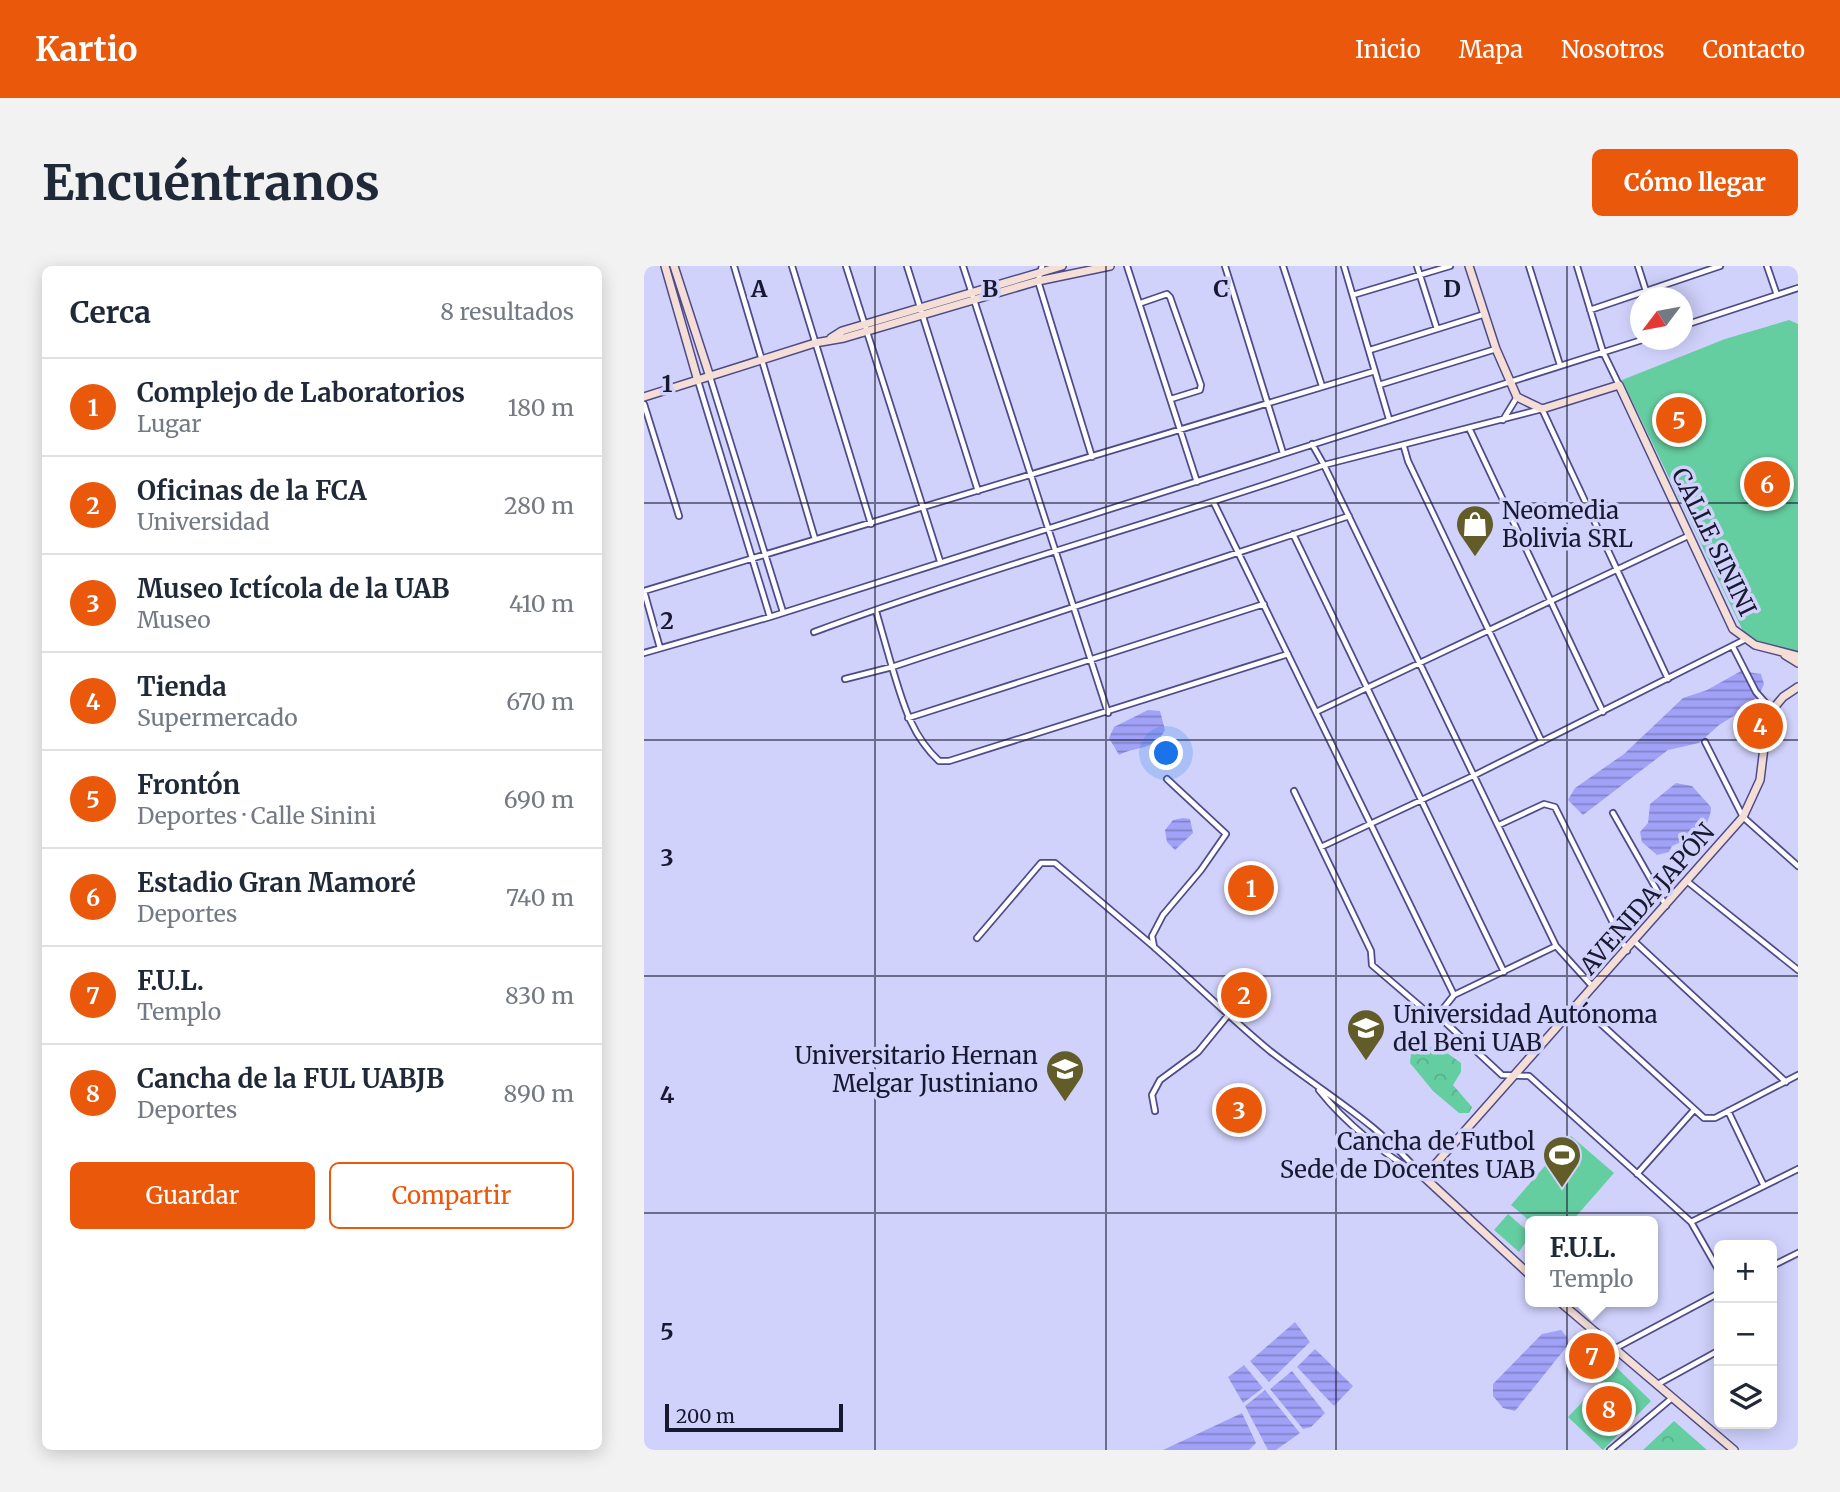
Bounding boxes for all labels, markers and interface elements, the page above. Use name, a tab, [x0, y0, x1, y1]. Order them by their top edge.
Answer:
text: Kartio	[35, 29, 138, 70]
text: Inicio	[1355, 34, 1421, 65]
text: Mapa	[1459, 34, 1523, 65]
text: Nosotros	[1561, 34, 1665, 65]
text: Contacto	[1703, 34, 1805, 65]
button: Cómo llegar	[1592, 149, 1798, 216]
text: Encuéntranos	[42, 152, 380, 213]
text: A	[750, 274, 768, 303]
text: B	[982, 274, 998, 303]
text: C	[1213, 274, 1229, 303]
text: D	[1443, 274, 1461, 303]
north arrow	[1630, 287, 1693, 350]
text: Cerca	[70, 293, 151, 331]
text: 8 resultados	[440, 297, 574, 326]
text: 1	[662, 369, 673, 398]
text: Complejo de Laboratorios	[137, 376, 465, 409]
text: 1	[88, 393, 98, 422]
text: 180 m	[508, 393, 574, 422]
pin: 5	[1656, 394, 1702, 446]
text: Lugar	[137, 409, 202, 438]
pin: 6	[1744, 458, 1790, 510]
street label: CALLE SININI	[1665, 463, 1763, 621]
text: Oficinas de la FCA	[137, 474, 367, 507]
text: 2	[86, 491, 100, 520]
text: 280 m	[504, 491, 574, 520]
place label: Neomedia Bolivia SRL	[1502, 495, 1633, 554]
shop icon: Neomedia Bolivia SRL	[1454, 503, 1496, 558]
text: Universidad	[137, 507, 270, 536]
text: Museo Ictícola de la UAB	[137, 572, 450, 605]
text: 3	[86, 589, 100, 618]
text: 410 m	[509, 589, 574, 618]
text: Museo	[137, 605, 211, 634]
text: 2	[660, 606, 674, 635]
text: Tienda	[137, 670, 227, 703]
text: 4	[86, 687, 100, 716]
text: 670 m	[506, 687, 574, 716]
pin: 4	[1737, 700, 1783, 752]
text: Supermercado	[137, 703, 298, 732]
your location	[1149, 736, 1183, 770]
text: Frontón	[137, 768, 240, 801]
text: 5	[86, 785, 100, 814]
text: 690 m	[504, 785, 574, 814]
text: Deportes · Calle Sinini	[137, 801, 376, 830]
street label: AVENIDA JAPÓN	[1572, 817, 1721, 982]
text: 3	[660, 843, 674, 872]
pin: 1	[1228, 862, 1274, 914]
text: Estadio Gran Mamoré	[137, 866, 416, 899]
text: 6	[86, 883, 100, 912]
text: 740 m	[506, 883, 574, 912]
text: Deportes	[137, 899, 237, 928]
text: F.U.L.	[137, 964, 204, 997]
pin: 2	[1221, 969, 1267, 1021]
text: 7	[86, 981, 100, 1010]
text: 830 m	[505, 981, 574, 1010]
text: Templo	[137, 997, 221, 1026]
place label: Universidad Autónoma del Beni UAB	[1393, 999, 1658, 1058]
school or university icon: Universidad Autónoma del Beni UAB	[1345, 1007, 1387, 1062]
place label: Universitario Hernan Melgar Justiniano	[795, 1040, 1038, 1099]
school or university icon: Universitario Hernan Melgar Justiniano	[1044, 1048, 1086, 1103]
text: Cancha de la FUL UABJB	[137, 1062, 444, 1095]
text: 8	[86, 1079, 100, 1108]
text: 890 m	[504, 1079, 574, 1108]
text: 4	[660, 1080, 675, 1109]
pin: 3	[1216, 1084, 1262, 1136]
text: Deportes	[137, 1095, 237, 1124]
place label: Cancha de Futbol Sede de Docentes UAB	[1280, 1126, 1535, 1185]
sports icon: Cancha de Futbol Sede de Docentes UAB	[1541, 1134, 1583, 1189]
button: Guardar	[70, 1162, 315, 1229]
button: Compartir	[329, 1162, 574, 1229]
popup	[1525, 1216, 1658, 1307]
text: F.U.L.	[1549, 1231, 1616, 1264]
map controls	[1714, 1240, 1777, 1429]
button: +	[1714, 1240, 1777, 1303]
text: Templo	[1549, 1264, 1634, 1293]
button: −	[1714, 1303, 1777, 1366]
text: 5	[660, 1317, 674, 1346]
pin: 7	[1569, 1330, 1615, 1382]
button: layers	[1714, 1366, 1777, 1429]
pin: 8	[1586, 1383, 1632, 1435]
scale bar	[665, 1401, 844, 1433]
text: 200 m	[676, 1404, 735, 1428]

